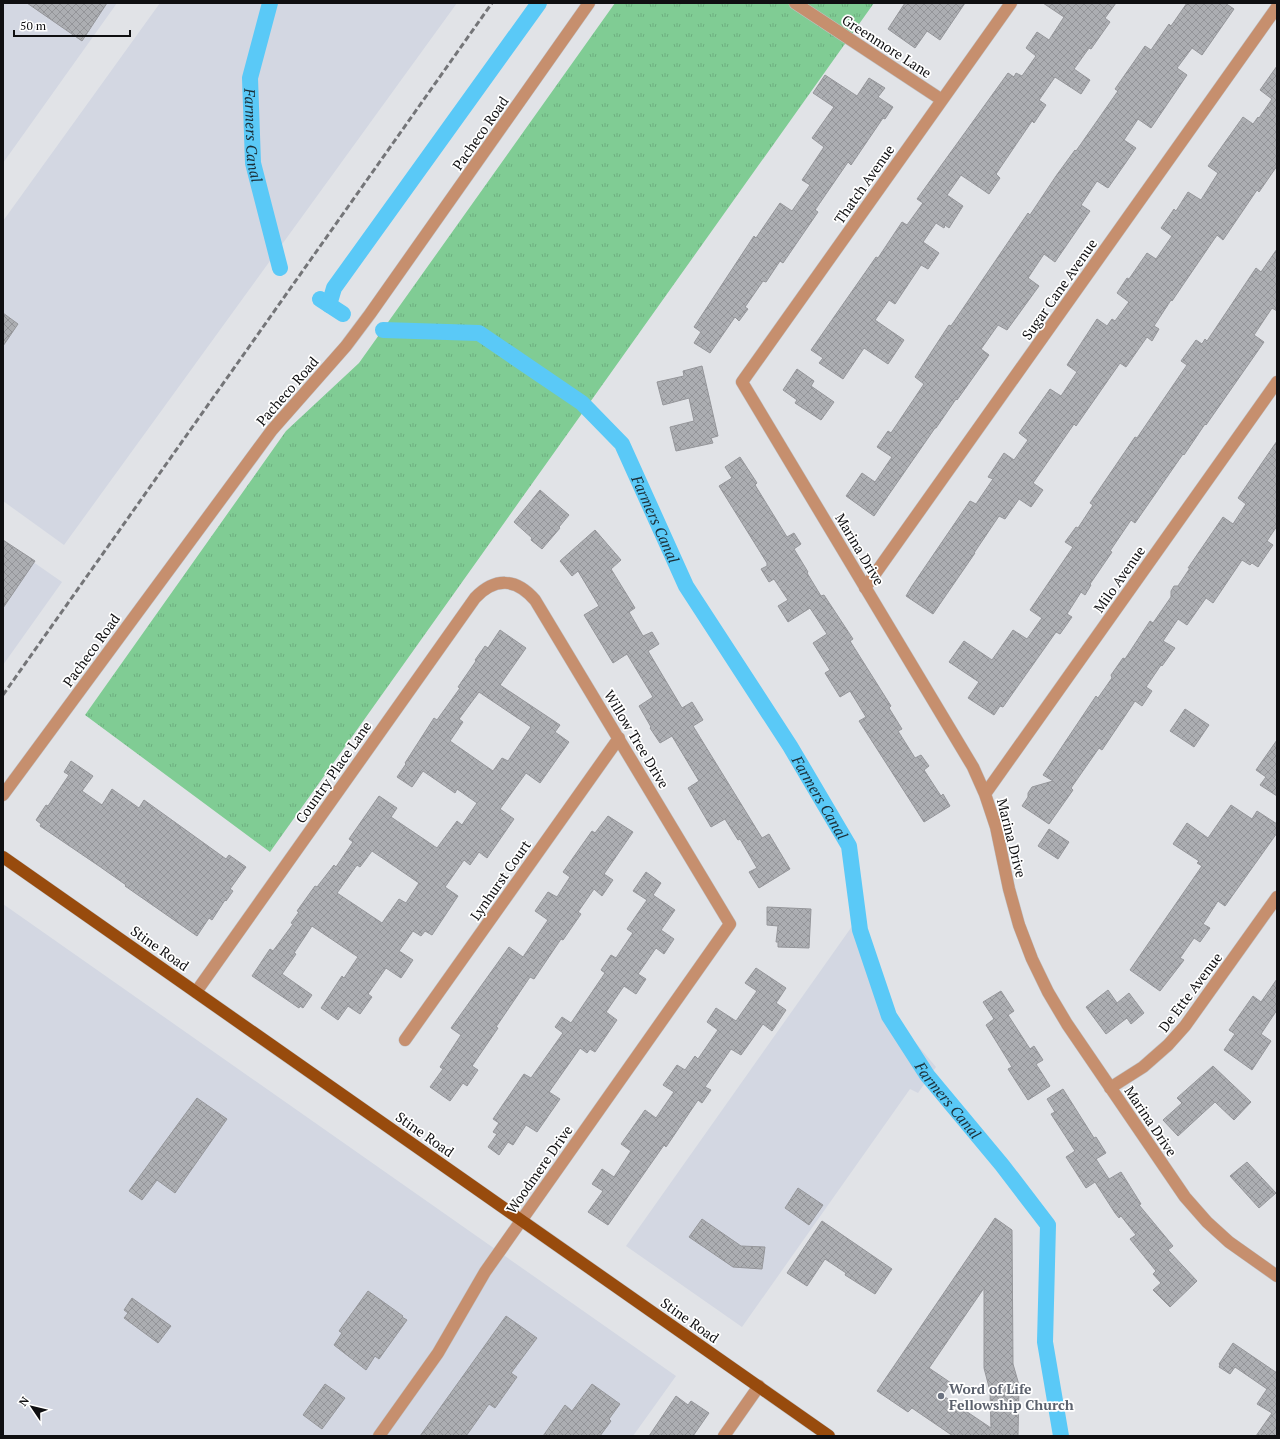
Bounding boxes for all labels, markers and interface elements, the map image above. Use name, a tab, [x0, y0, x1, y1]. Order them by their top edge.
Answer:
street label: Greenmore Lane	[839, 10, 935, 82]
scale bar	[14, 12, 130, 38]
text: 50 m	[20, 18, 47, 33]
water label: Farmers Canal	[240, 87, 268, 185]
street label: Pacheco Road	[448, 92, 513, 174]
street label: Thatch Avenue	[830, 141, 898, 227]
street label: Sugar Cane Avenue	[1017, 235, 1101, 343]
street label: Pacheco Road	[252, 352, 322, 430]
water label: Farmers Canal	[627, 471, 685, 567]
street label: Marina Drive	[831, 509, 889, 589]
street label: Milo Avenue	[1089, 542, 1149, 616]
street label: Pacheco Road	[58, 610, 124, 690]
street label: Willow Tree Drive	[600, 686, 674, 792]
street label: Country Place Lane	[291, 717, 375, 827]
water label: Farmers Canal	[787, 751, 853, 844]
street label: Marina Drive	[993, 796, 1031, 880]
street label: Lynhurst Court	[465, 836, 535, 924]
street label: Stine Road	[127, 921, 193, 975]
street label: De Ette Avenue	[1154, 948, 1226, 1036]
water label: Farmers Canal	[910, 1057, 986, 1143]
street label: Marina Drive	[1120, 1082, 1182, 1160]
street label: Stine Road	[392, 1107, 458, 1161]
street label: Woodmere Drive	[501, 1121, 577, 1217]
street label: Stine Road	[657, 1293, 723, 1347]
place label: Word of Life Fellowship Church	[949, 1379, 1074, 1414]
north arrow	[12, 1387, 52, 1427]
marker: Word of Life Fellowship Church	[936, 1391, 946, 1401]
text: N	[16, 1393, 32, 1409]

